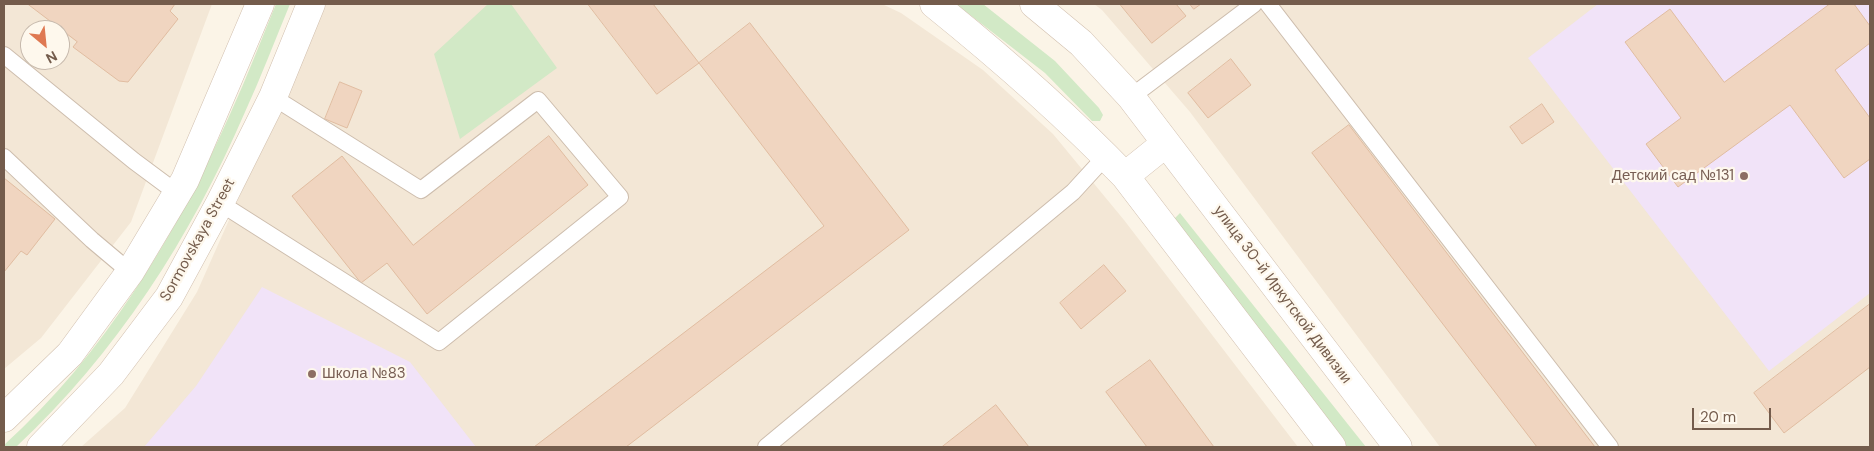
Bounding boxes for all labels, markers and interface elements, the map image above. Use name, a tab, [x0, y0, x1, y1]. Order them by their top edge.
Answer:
north arrow	[20, 20, 70, 70]
text: N	[43, 47, 60, 68]
place label: Детский сад №131	[1612, 167, 1734, 185]
marker: Детский сад №131	[1738, 170, 1750, 182]
street label: Sormovskaya Street	[157, 175, 239, 305]
street label: улица 30-й Иркутской Дивизии	[1209, 202, 1355, 388]
place label: Школа №83	[322, 365, 406, 383]
marker: Школа №83	[306, 368, 318, 380]
scale bar	[1694, 398, 1773, 430]
text: 20 m	[1700, 407, 1736, 427]

